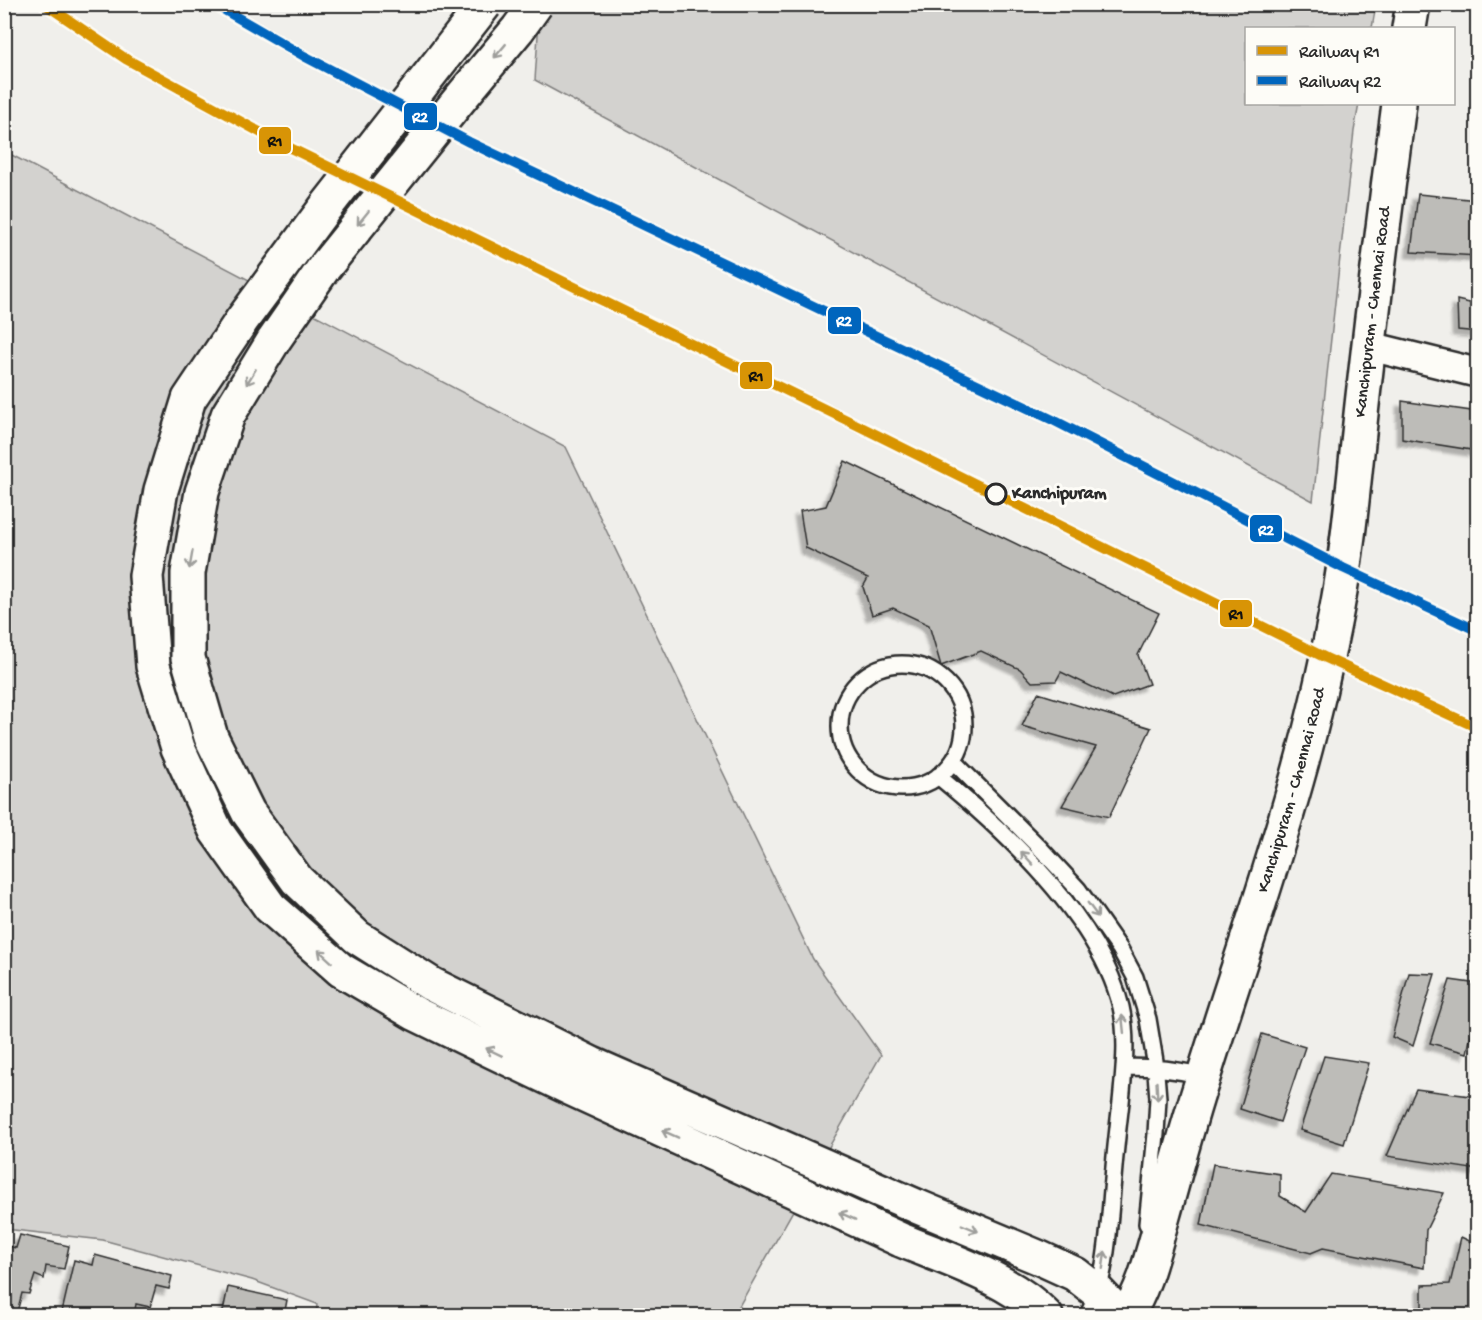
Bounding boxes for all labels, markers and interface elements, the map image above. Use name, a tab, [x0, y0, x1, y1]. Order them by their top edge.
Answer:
legend	[1245, 27, 1455, 105]
one-way arrow	[494, 42, 507, 58]
text: Railway R1	[1299, 43, 1380, 64]
text: Railway R2	[1299, 73, 1382, 94]
line badge: R2	[403, 102, 438, 131]
text: R2	[411, 110, 428, 129]
line badge: R1	[258, 126, 292, 155]
text: R1	[267, 134, 282, 153]
street label: Kanchipuram - Chennai Road	[1350, 204, 1396, 419]
one-way arrow	[357, 209, 370, 225]
line badge: R2	[827, 306, 862, 335]
text: R2	[835, 314, 852, 333]
line badge: R1	[739, 361, 773, 390]
one-way arrow	[245, 368, 257, 385]
text: R1	[748, 369, 763, 388]
marker: Kanchipuram	[985, 483, 1007, 505]
place label: Kanchipuram	[1011, 484, 1107, 505]
line badge: R2	[1249, 514, 1283, 543]
text: R2	[1257, 523, 1274, 542]
one-way arrow	[185, 550, 196, 570]
line badge: R1	[1219, 599, 1253, 628]
text: R1	[1228, 607, 1243, 626]
street label: Kanchipuram - Chennai Road	[1253, 684, 1331, 895]
one-way arrow	[1020, 851, 1035, 866]
one-way arrow	[1087, 902, 1100, 918]
one-way arrow	[317, 949, 332, 963]
one-way arrow	[1117, 1015, 1128, 1035]
one-way arrow	[485, 1045, 503, 1057]
one-way arrow	[1152, 1080, 1163, 1100]
one-way arrow	[662, 1127, 680, 1139]
one-way arrow	[839, 1209, 857, 1221]
one-way arrow	[960, 1223, 978, 1234]
one-way arrow	[1098, 1251, 1109, 1271]

